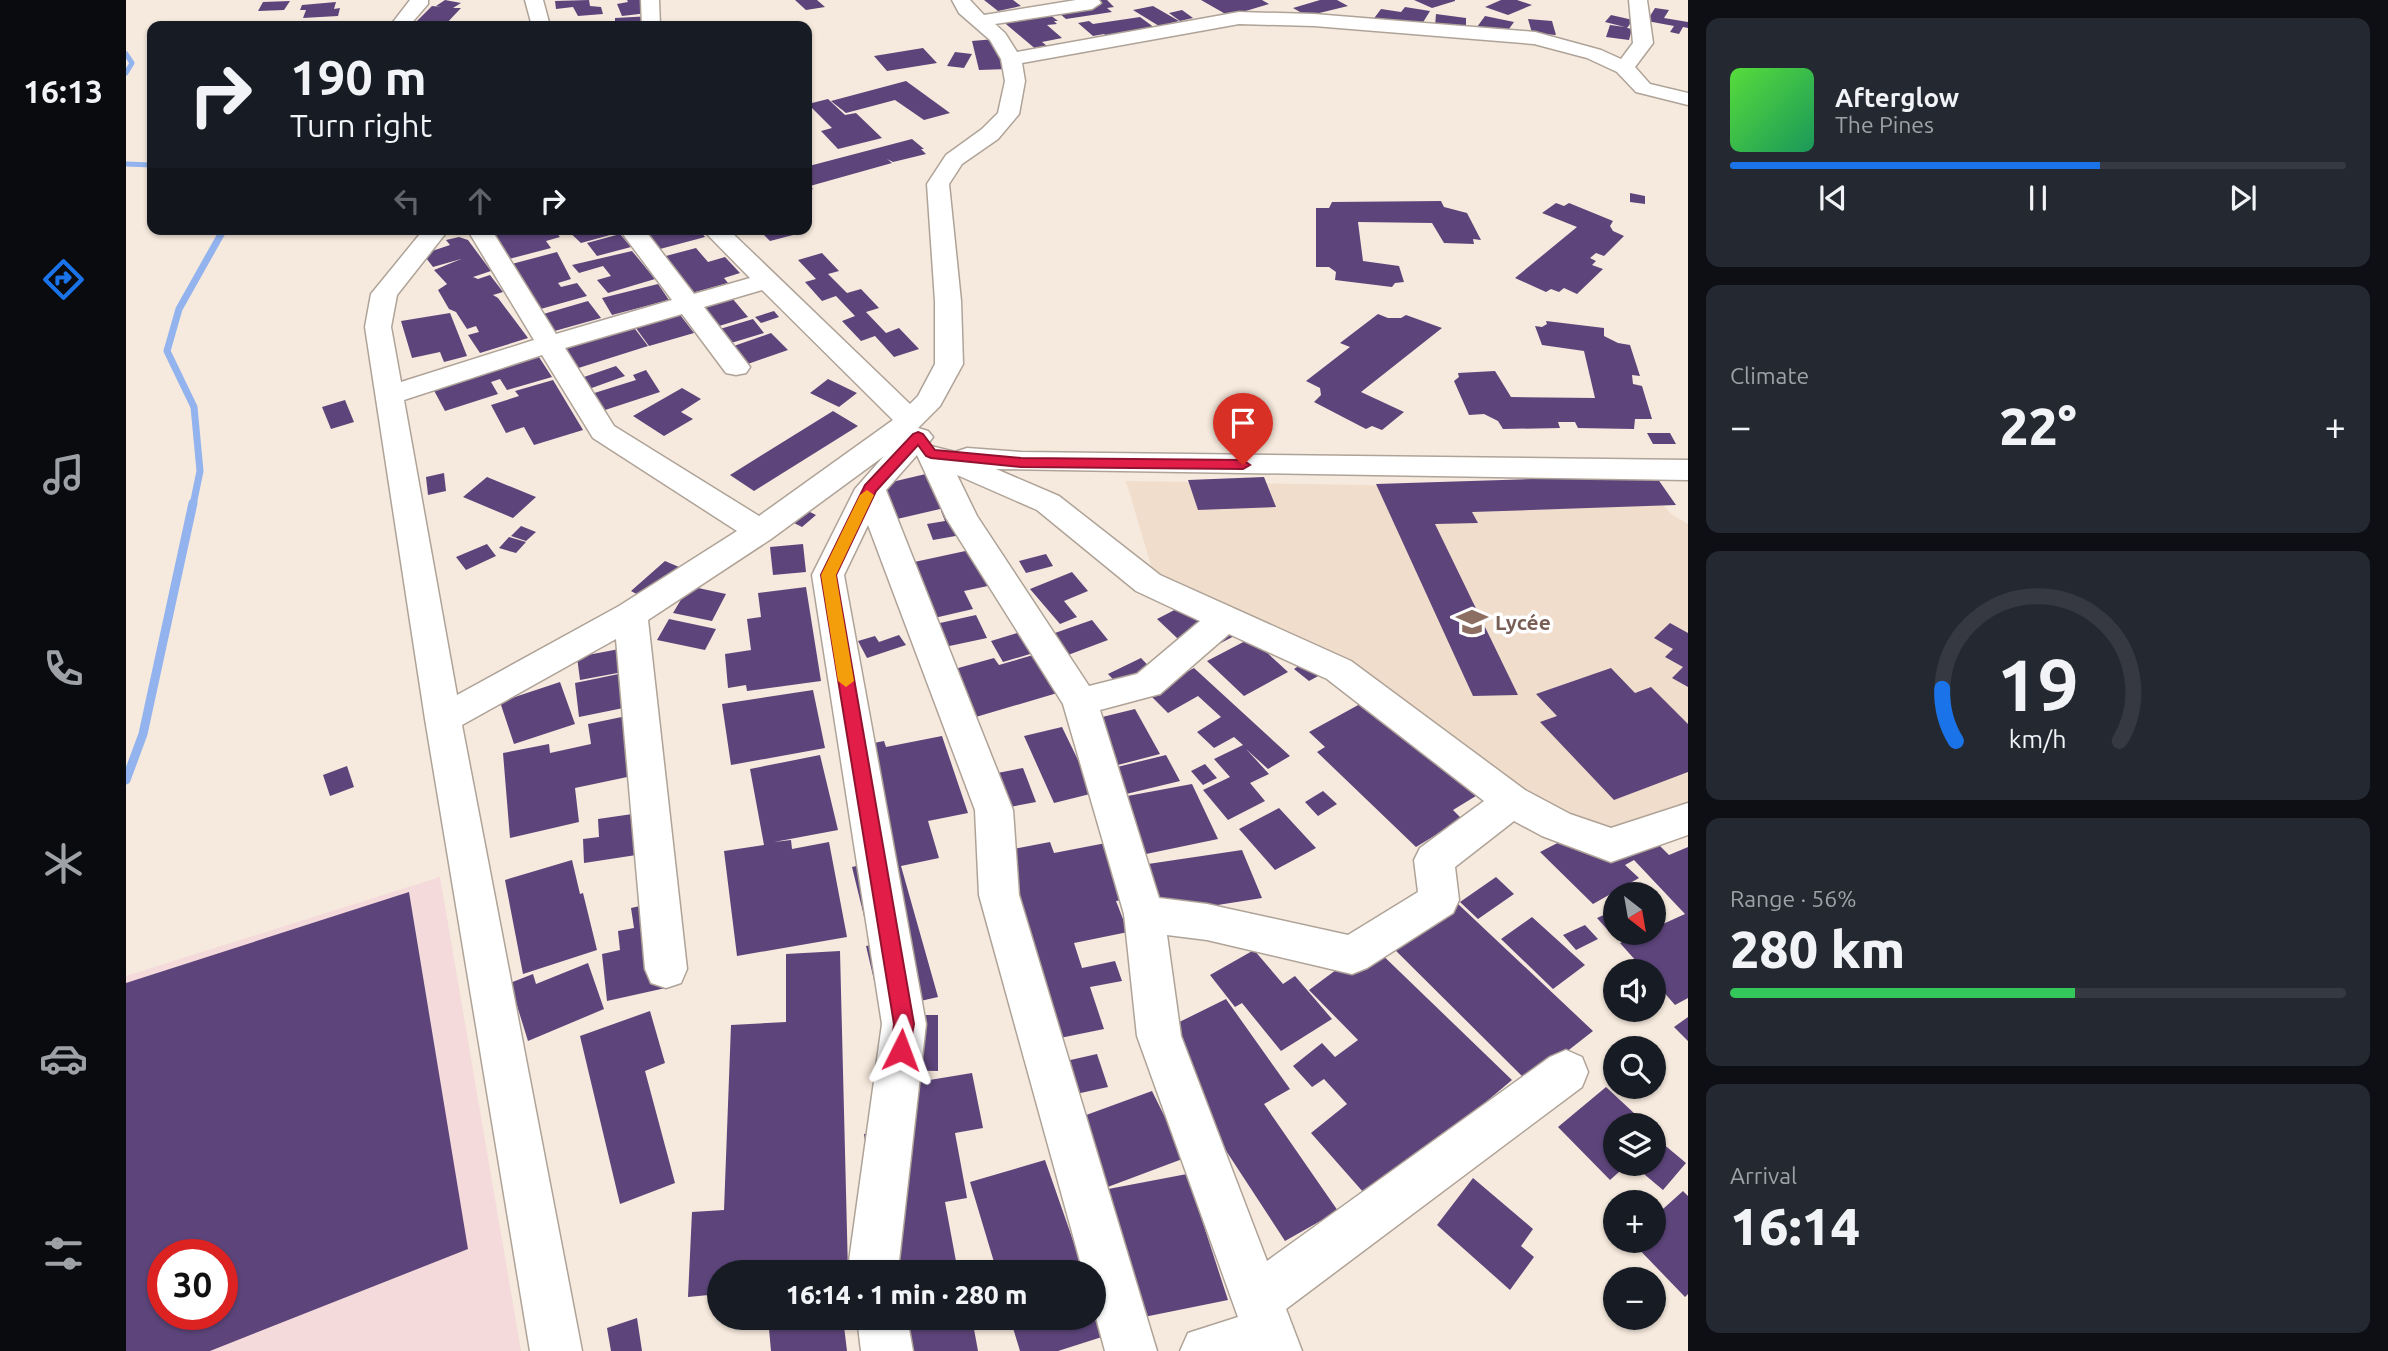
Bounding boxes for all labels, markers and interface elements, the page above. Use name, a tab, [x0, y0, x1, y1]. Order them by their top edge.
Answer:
icon: right	[175, 49, 266, 140]
text: 190 m	[290, 49, 427, 104]
text: 16:13	[23, 73, 103, 109]
text: Afterglow	[1835, 83, 1959, 112]
text: Turn right	[290, 107, 432, 143]
text: The Pines	[1835, 112, 1934, 137]
icon: previous	[1814, 179, 1852, 217]
icon: pause	[2019, 179, 2057, 217]
icon: next	[2224, 179, 2262, 217]
icon: left	[388, 182, 426, 220]
icon: ahead	[461, 182, 499, 220]
icon: right	[534, 182, 572, 220]
icon: directions	[39, 255, 88, 304]
text: Climate	[1730, 363, 1809, 388]
pin	[1213, 393, 1273, 465]
text: 22°	[1999, 397, 2077, 455]
icon: arrive	[1224, 404, 1262, 442]
text: −	[1730, 405, 1751, 447]
text: +	[2325, 405, 2346, 447]
icon: music	[39, 450, 88, 499]
school or university icon: Lycée	[1455, 605, 1489, 639]
place label: Lycée	[1495, 610, 1551, 634]
icon: phone	[39, 644, 88, 693]
text: 19	[1997, 644, 2079, 726]
text: km/h	[2009, 725, 2067, 753]
icon: climate	[39, 839, 88, 888]
north arrow	[1603, 882, 1666, 945]
map controls	[1603, 882, 1666, 1330]
text: Range · 56%	[1730, 886, 1857, 911]
text: 280 km	[1730, 920, 1905, 978]
button: sound	[1603, 959, 1666, 1022]
position arrow	[864, 1013, 938, 1087]
icon: car	[39, 1034, 88, 1083]
button: search	[1603, 1036, 1666, 1099]
button: layers	[1603, 1113, 1666, 1176]
text: Arrival	[1730, 1163, 1797, 1188]
button: +	[1603, 1190, 1666, 1253]
text: 16:14	[1730, 1197, 1860, 1255]
icon: filters	[39, 1229, 88, 1278]
speed limit sign: 30	[147, 1239, 238, 1330]
button: −	[1603, 1267, 1666, 1330]
text: 16:14 · 1 min · 280 m	[786, 1280, 1027, 1309]

